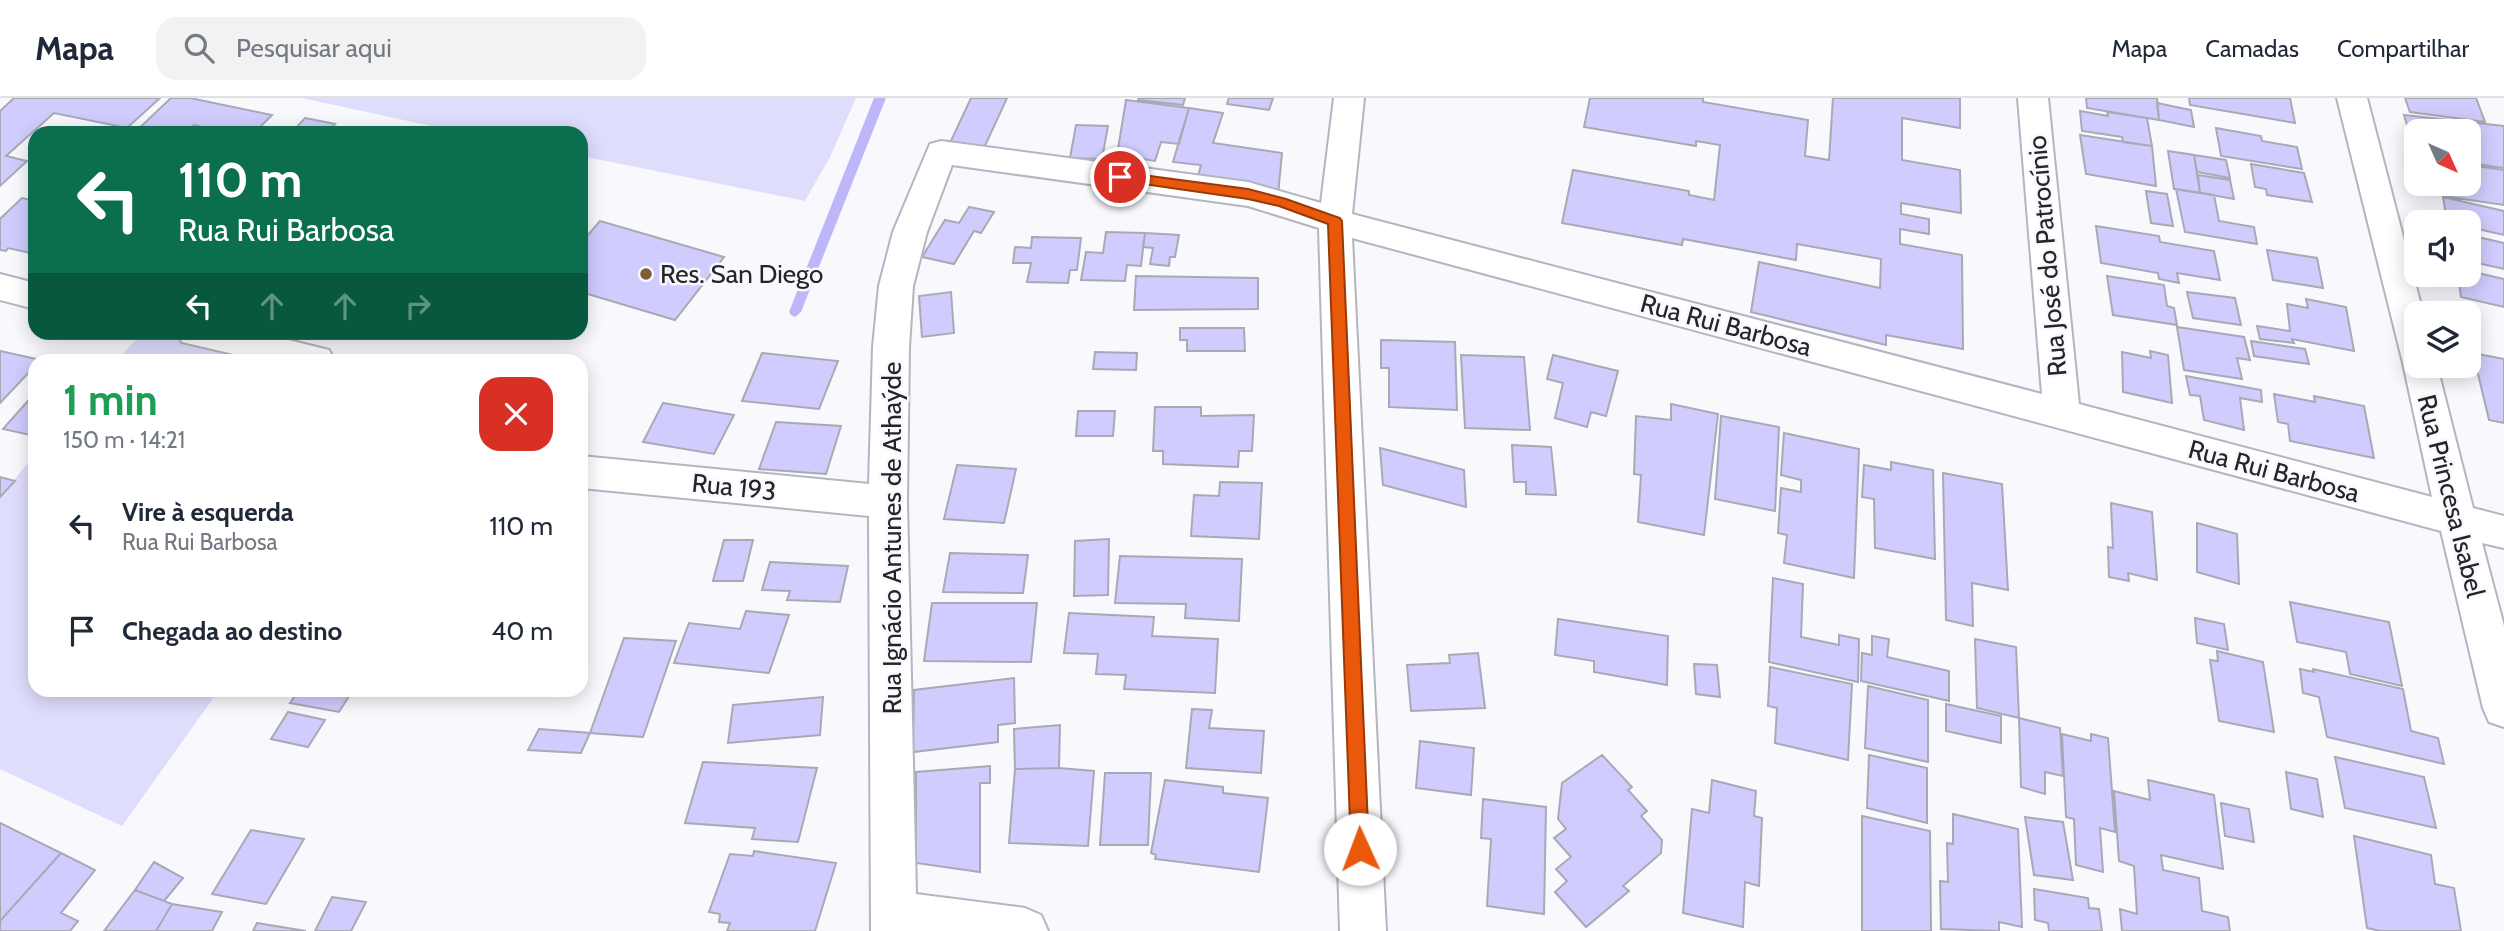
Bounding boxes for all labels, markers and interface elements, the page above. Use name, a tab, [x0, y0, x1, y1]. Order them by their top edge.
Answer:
search box	[156, 17, 646, 80]
text: Mapa	[35, 28, 114, 68]
icon: search	[180, 29, 218, 67]
text: Pesquisar aqui	[236, 32, 392, 64]
text: Mapa	[2111, 34, 2167, 63]
text: Camadas	[2205, 34, 2299, 63]
text: Compartilhar	[2337, 34, 2469, 63]
north arrow	[2404, 119, 2482, 196]
map controls	[2404, 119, 2481, 378]
street label: Rua José do Patrocínio	[2021, 134, 2073, 378]
pin	[1090, 147, 1150, 207]
text: 110 m	[178, 150, 302, 209]
icon: left	[63, 154, 154, 245]
icon: arrive	[1101, 158, 1139, 196]
text: Rua Rui Barbosa	[178, 210, 394, 249]
button: sound	[2404, 210, 2481, 287]
place label: Res. San Diego	[660, 258, 823, 290]
marker: Res. San Diego	[638, 266, 654, 282]
icon: left	[180, 287, 218, 325]
icon: ahead	[253, 287, 291, 325]
icon: ahead	[326, 287, 364, 325]
icon: right	[399, 287, 437, 325]
street label: Rua Rui Barbosa	[1637, 287, 1816, 363]
button: layers	[2404, 301, 2481, 378]
street label: Rua Ignácio Antunes de Athaýde	[876, 362, 908, 714]
text: 1 min	[63, 374, 158, 426]
button: close	[479, 377, 553, 451]
street label: Rua Princesa Isabel	[2410, 391, 2492, 601]
text: 150 m · 14:21	[63, 426, 185, 454]
street label: Rua Rui Barbosa	[2185, 433, 2364, 509]
street label: Rua 193	[690, 467, 778, 507]
text: Vire à esquerda	[122, 496, 294, 528]
icon: left	[63, 507, 101, 545]
text: 110 m	[489, 510, 553, 542]
text: Rua Rui Barbosa	[122, 528, 278, 556]
icon: arrive	[63, 612, 101, 650]
text: Chegada ao destino	[122, 615, 342, 647]
text: 40 m	[491, 615, 553, 647]
position arrow	[1323, 812, 1397, 886]

